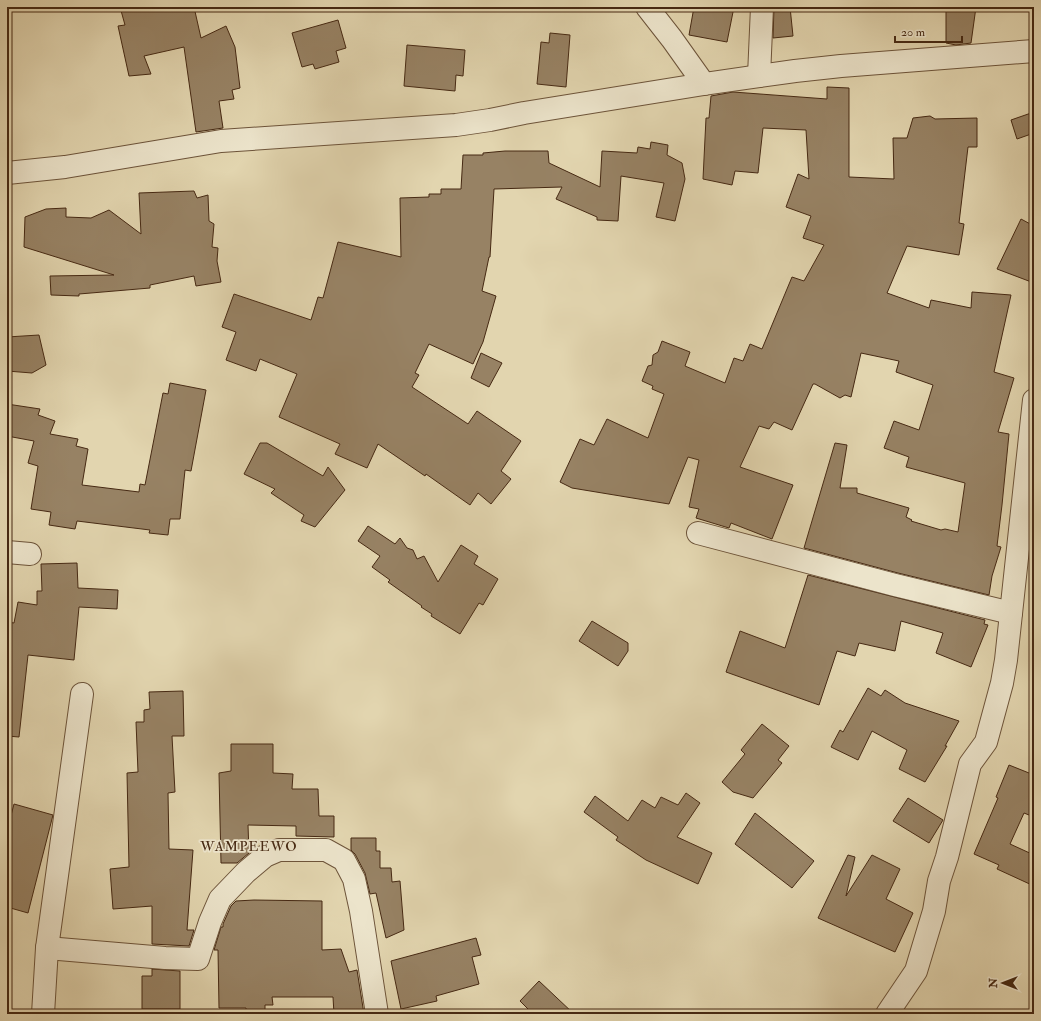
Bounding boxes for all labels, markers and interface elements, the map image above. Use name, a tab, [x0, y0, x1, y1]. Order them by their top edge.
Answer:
scale bar	[895, 18, 962, 44]
text: 20 m	[901, 25, 926, 40]
district label: WAMPEEWO	[199, 838, 298, 855]
north arrow	[983, 963, 1023, 1003]
text: N	[987, 977, 1000, 989]

